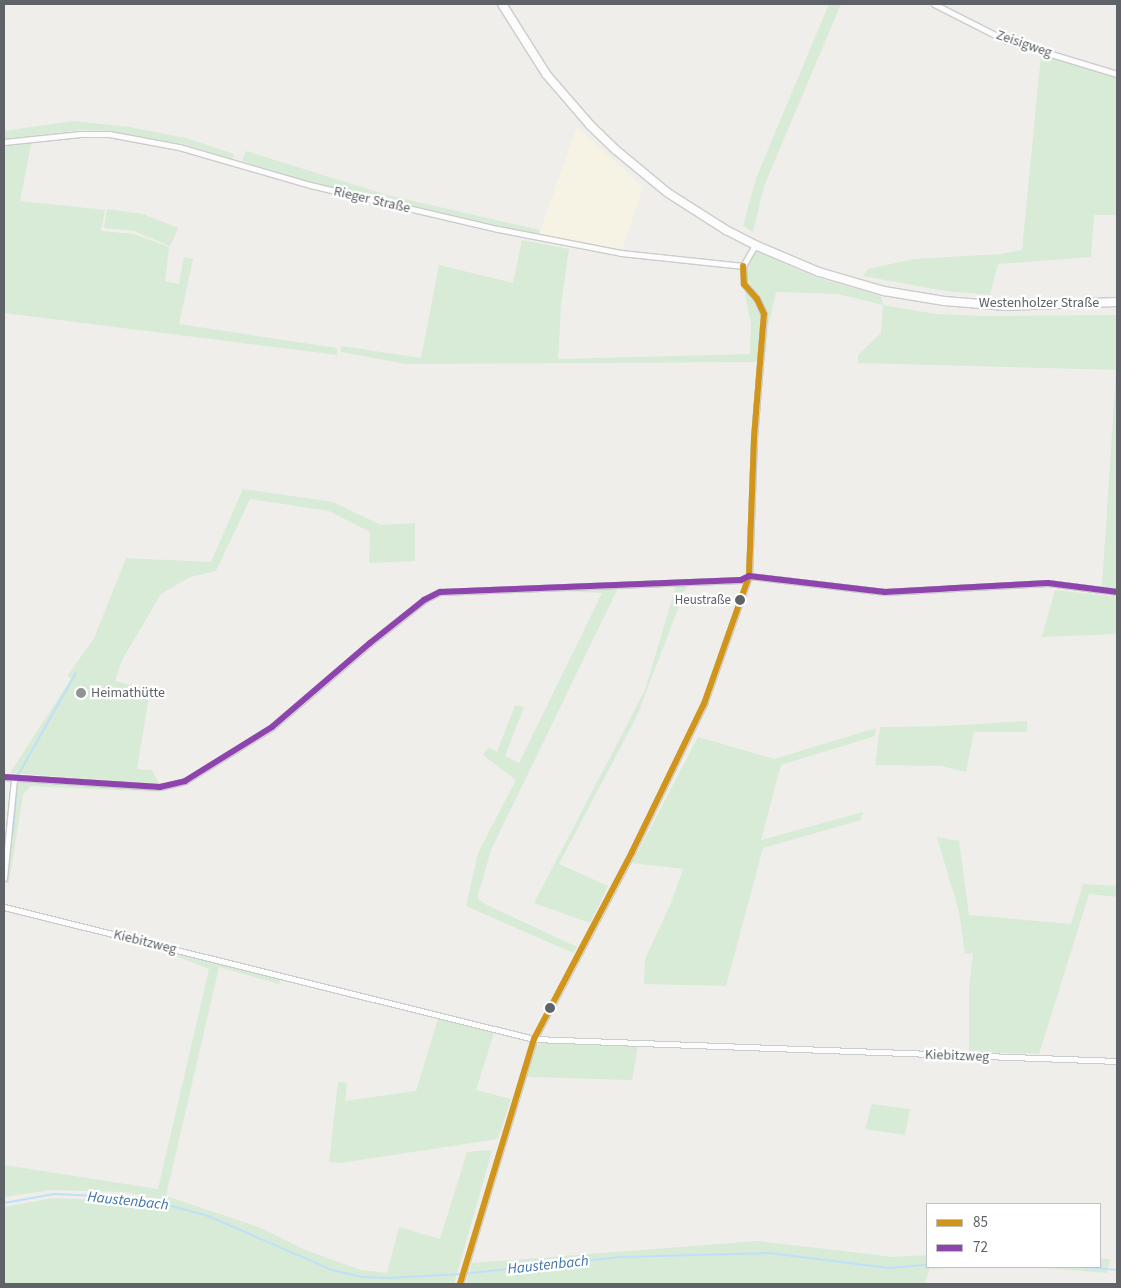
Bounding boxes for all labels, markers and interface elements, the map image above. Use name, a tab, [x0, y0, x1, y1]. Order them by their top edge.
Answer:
street label: Zeisigweg	[994, 27, 1054, 61]
street label: Rieger Straße	[332, 183, 412, 217]
street label: Westenholzer Straße	[979, 295, 1099, 311]
place label: Heustraße	[675, 592, 731, 608]
marker: Heustraße	[735, 595, 745, 605]
place label: Heimathütte	[91, 685, 165, 701]
marker: Heimathütte	[75, 687, 87, 699]
street label: Kiebitzweg	[112, 926, 178, 958]
unlabelled marker	[545, 1003, 555, 1013]
street label: Kiebitzweg	[925, 1046, 989, 1066]
water label: Haustenbach	[87, 1188, 169, 1214]
legend	[926, 1203, 1101, 1268]
text: 85	[973, 1212, 988, 1233]
text: 72	[973, 1237, 988, 1258]
water label: Haustenbach	[507, 1252, 589, 1278]

